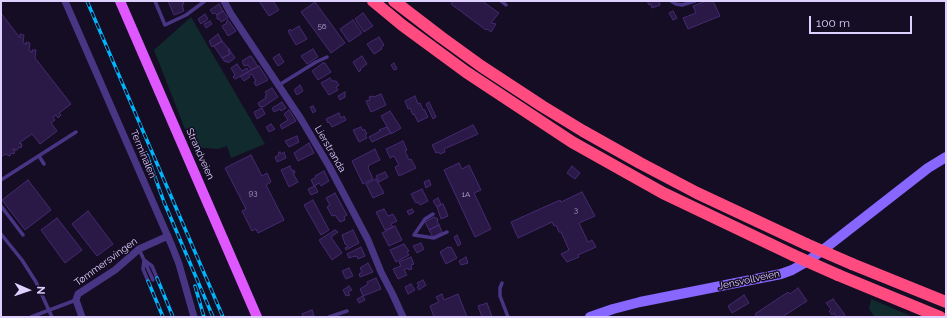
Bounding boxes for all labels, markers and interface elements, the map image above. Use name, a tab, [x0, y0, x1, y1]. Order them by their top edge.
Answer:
scale bar	[811, 8, 914, 34]
text: 100 m	[816, 16, 850, 30]
house number: 56	[317, 22, 327, 32]
street label: Lierstranda	[312, 123, 348, 175]
street label: Strandveien	[183, 126, 217, 182]
street label: Terminalen	[127, 128, 159, 180]
house number: 93	[249, 189, 257, 199]
house number: 1A	[462, 190, 470, 200]
house number: 3	[574, 206, 578, 216]
street label: Tømmersvingen	[72, 235, 140, 289]
street label: Jensvollveien	[717, 268, 781, 292]
north arrow	[8, 270, 48, 310]
text: N	[34, 286, 47, 295]

